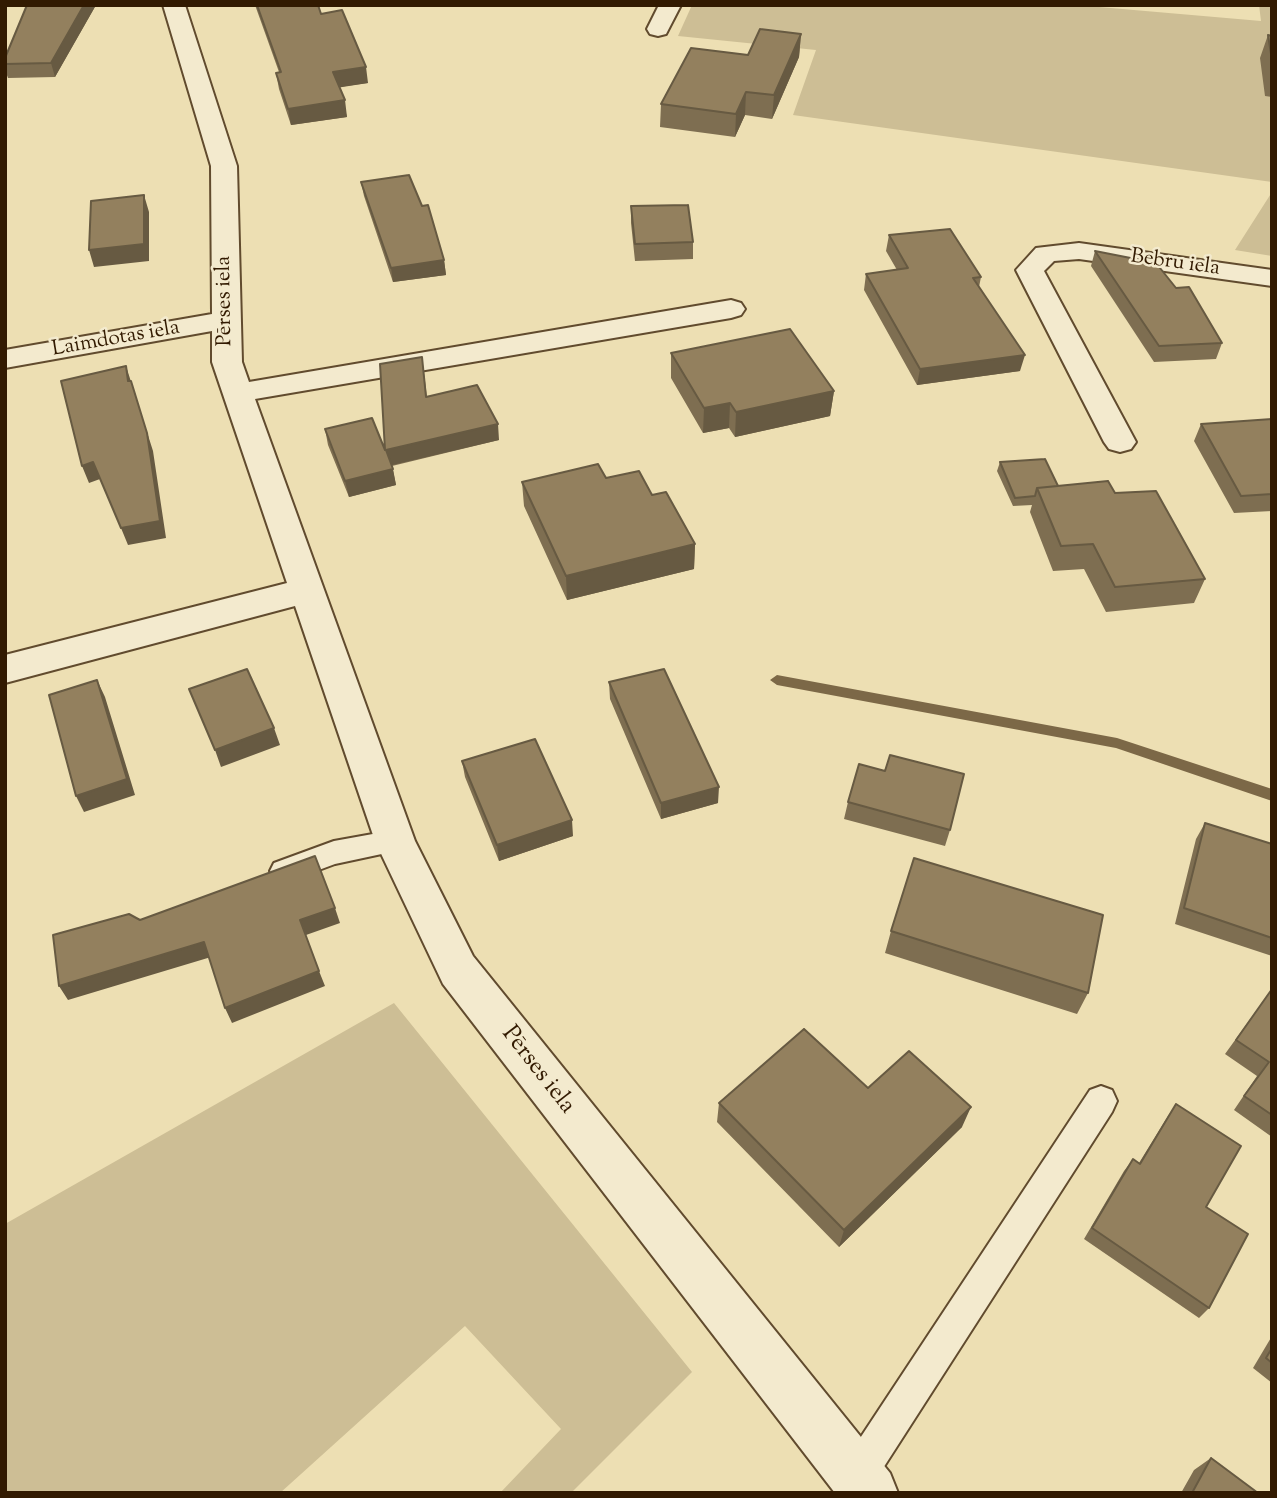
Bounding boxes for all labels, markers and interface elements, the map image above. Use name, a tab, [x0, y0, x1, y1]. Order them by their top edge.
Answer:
street label: Bebru iela	[1129, 245, 1221, 283]
street label: Pērses iela	[213, 256, 239, 346]
street label: Laimdotas iela	[50, 316, 182, 364]
street label: Pērses iela	[494, 1021, 580, 1121]

